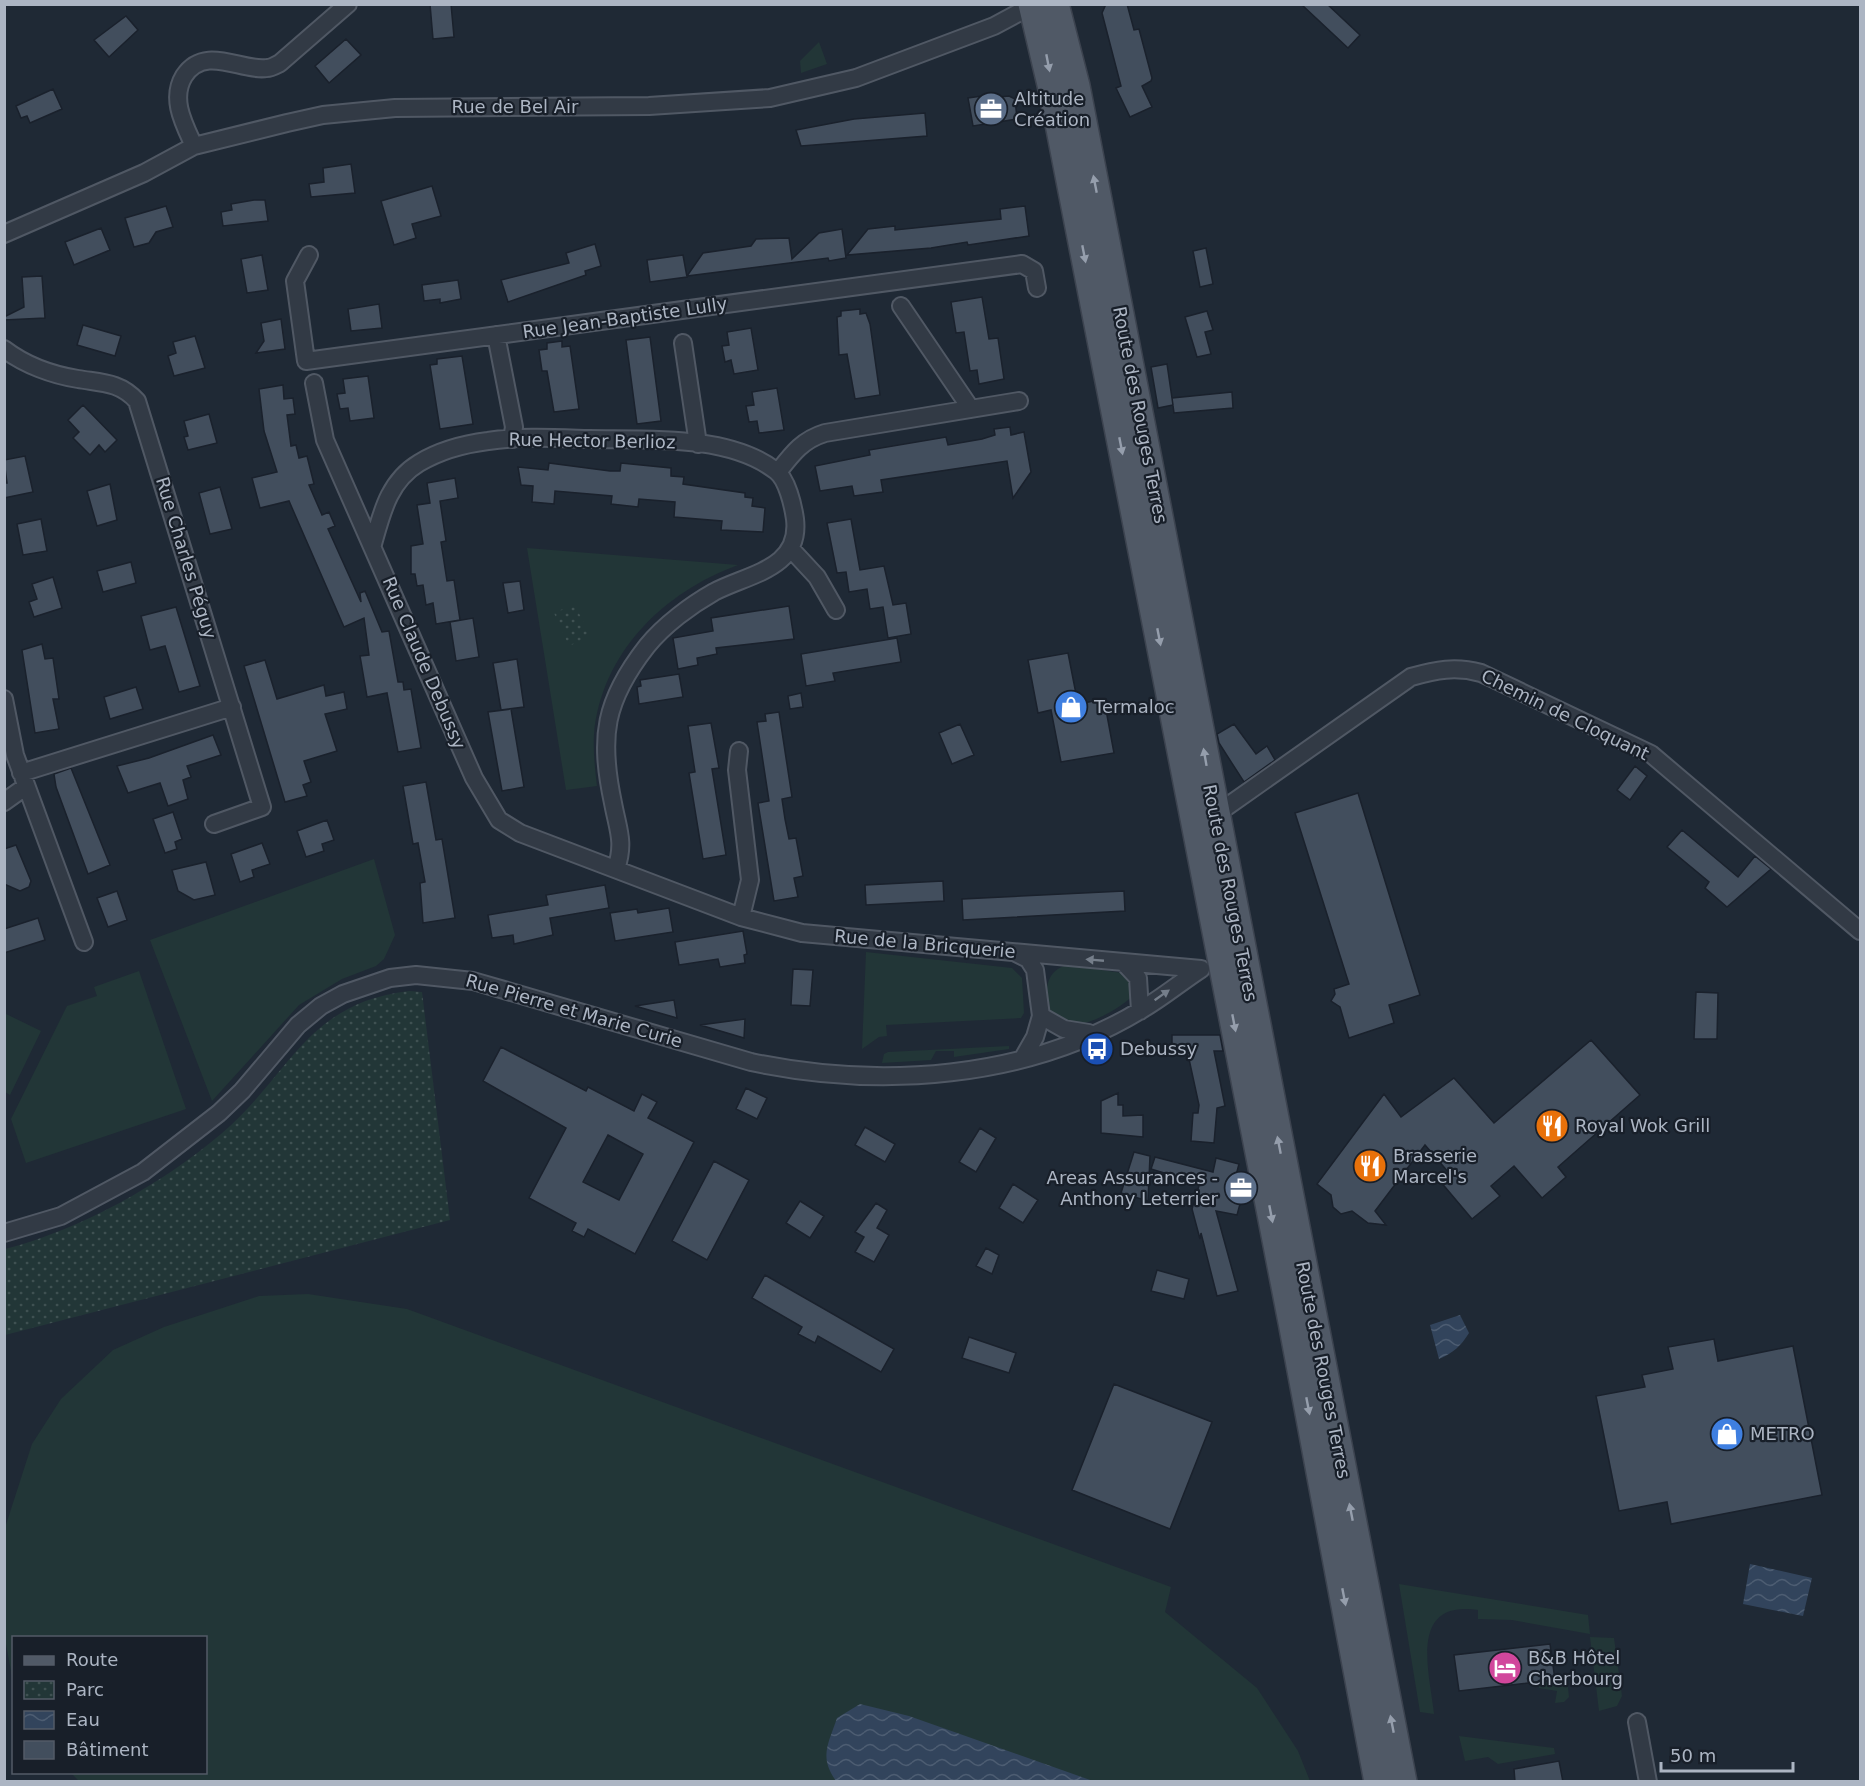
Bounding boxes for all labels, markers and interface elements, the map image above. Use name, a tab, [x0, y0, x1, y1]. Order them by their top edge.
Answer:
one-way arrow	[1044, 54, 1053, 73]
place label: Altitude Création	[1014, 88, 1090, 130]
office icon: Altitude Création	[973, 91, 1009, 127]
street label: Rue de Bel Air	[452, 96, 579, 117]
one-way arrow	[1090, 174, 1099, 193]
one-way arrow	[1080, 245, 1089, 264]
street label: Rue Jean-Baptiste Lully	[521, 293, 729, 342]
street label: Route des Rouges Terres	[1109, 305, 1172, 525]
street label: Rue Hector Berlioz	[508, 429, 676, 452]
one-way arrow	[1117, 437, 1126, 456]
street label: Rue Charles Péguy	[152, 474, 221, 642]
street label: Rue Claude Debussy	[379, 573, 470, 753]
one-way arrow	[1155, 628, 1164, 647]
street label: Chemin de Cloquant	[1478, 665, 1652, 764]
shop icon: Termaloc	[1053, 689, 1089, 725]
place label: Termaloc	[1093, 696, 1175, 717]
one-way arrow	[1200, 747, 1209, 766]
street label: Route des Rouges Terres	[1199, 783, 1262, 1003]
street label: Rue de la Bricquerie	[834, 925, 1017, 962]
one-way arrow	[1085, 955, 1104, 965]
street label: Rue Pierre et Marie Curie	[463, 970, 685, 1052]
one-way arrow	[1154, 989, 1170, 1001]
one-way arrow	[1230, 1013, 1239, 1032]
bus stop icon: Debussy	[1079, 1031, 1115, 1067]
place label: Debussy	[1120, 1038, 1198, 1059]
restaurant icon: Royal Wok Grill	[1534, 1108, 1570, 1144]
place label: Royal Wok Grill	[1575, 1115, 1710, 1136]
one-way arrow	[1274, 1136, 1283, 1155]
place label: Brasserie Marcel's	[1393, 1145, 1477, 1187]
restaurant icon: Brasserie Marcel's	[1352, 1148, 1388, 1184]
place label: Areas Assurances - Anthony Leterrier	[1047, 1167, 1219, 1209]
office icon: Areas Assurances - Anthony Leterrier	[1223, 1170, 1259, 1206]
one-way arrow	[1267, 1205, 1276, 1224]
street label: Route des Rouges Terres	[1292, 1260, 1355, 1480]
one-way arrow	[1304, 1396, 1313, 1415]
shop icon: METRO	[1709, 1416, 1745, 1452]
place label: METRO	[1750, 1423, 1815, 1444]
one-way arrow	[1346, 1502, 1355, 1521]
one-way arrow	[1340, 1588, 1349, 1607]
legend	[12, 1636, 207, 1774]
place label: B&B Hôtel Cherbourg	[1528, 1647, 1623, 1689]
text: Route	[66, 1649, 118, 1670]
hotel icon: B&B Hôtel Cherbourg	[1487, 1650, 1523, 1686]
text: Parc	[66, 1679, 104, 1700]
text: Eau	[66, 1709, 100, 1730]
one-way arrow	[1387, 1714, 1396, 1733]
scale bar	[1661, 1735, 1793, 1773]
text: Bâtiment	[66, 1739, 149, 1760]
text: 50 m	[1670, 1745, 1716, 1766]

